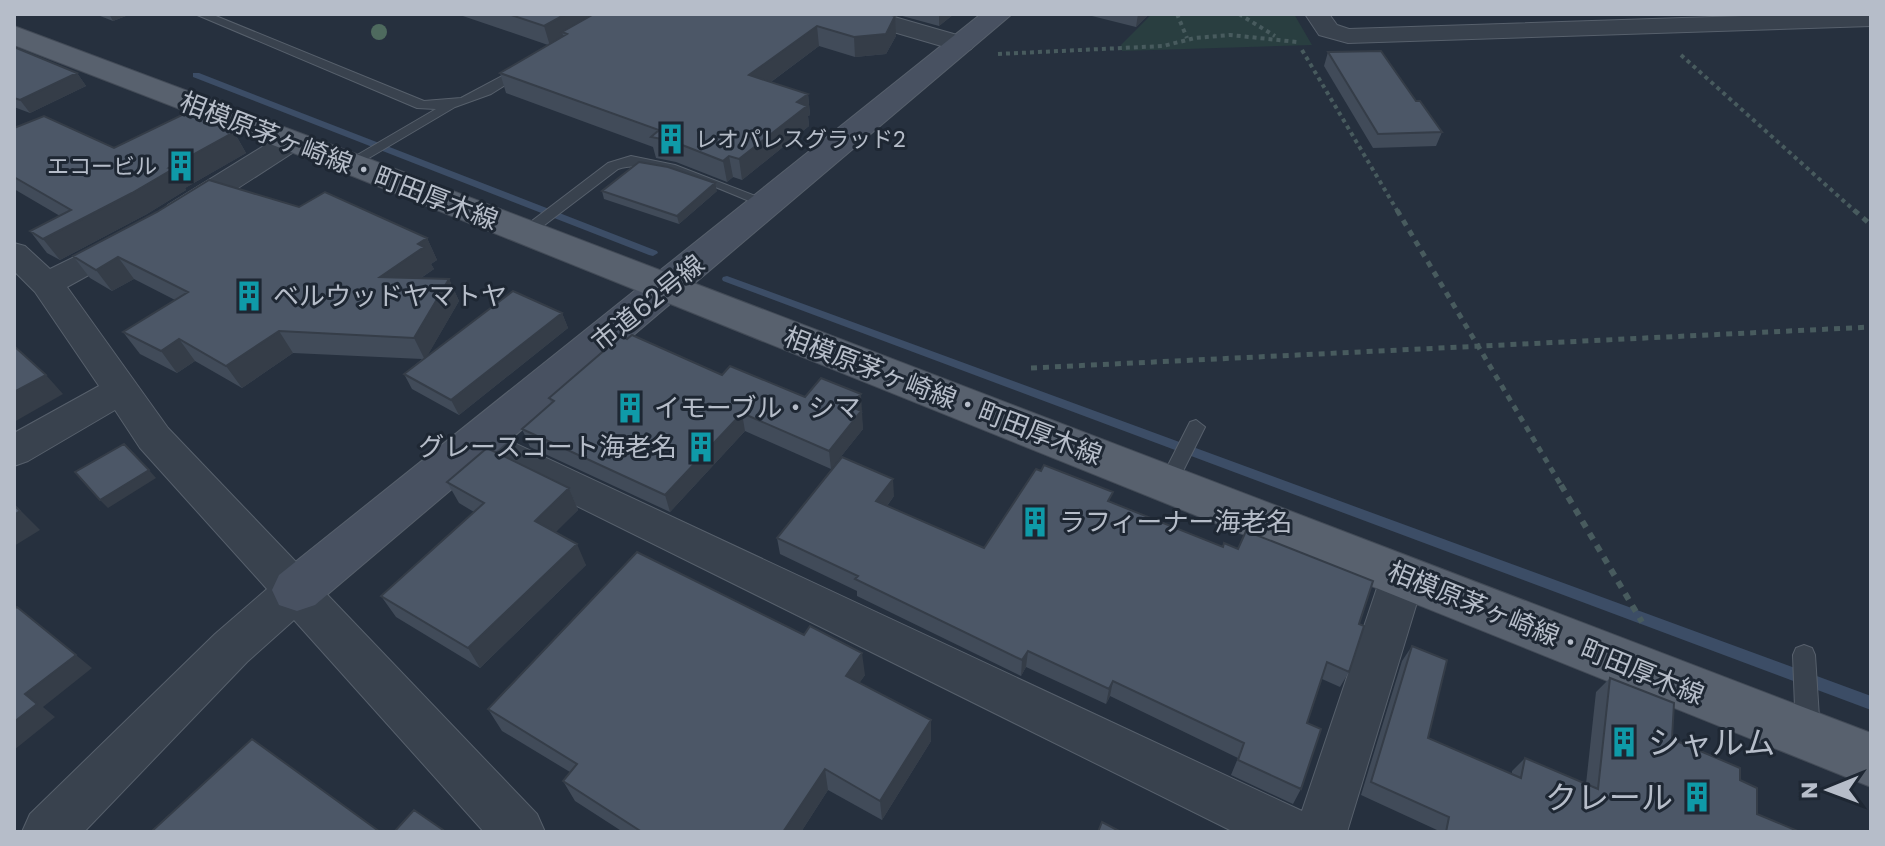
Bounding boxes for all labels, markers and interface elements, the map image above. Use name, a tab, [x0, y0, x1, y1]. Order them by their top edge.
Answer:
street label: 相模原茅ヶ崎線・町田厚木線	[175, 84, 503, 238]
building icon: レオパレスグラッド2	[654, 122, 688, 156]
place label: レオパレスグラッド2	[695, 124, 906, 155]
building icon: エコービル	[164, 149, 198, 183]
place label: エコービル	[47, 151, 157, 182]
street label: 市道62号線	[584, 246, 712, 360]
place label: ベルウッドヤマトヤ	[273, 278, 507, 314]
building icon: ベルウッドヤマトヤ	[232, 279, 266, 313]
street label: 相模原茅ヶ崎線・町田厚木線	[779, 319, 1107, 473]
place label: イモーブル・シマ	[654, 390, 860, 426]
building icon: イモーブル・シマ	[613, 391, 647, 425]
place label: グレースコート海老名	[418, 429, 677, 465]
building icon: グレースコート海老名	[684, 430, 718, 464]
place label: ラフィーナー海老名	[1059, 504, 1292, 540]
building icon: ラフィーナー海老名	[1018, 505, 1052, 539]
street label: 相模原茅ヶ崎線・町田厚木線	[1383, 553, 1709, 713]
place label: シャルム	[1648, 720, 1775, 765]
building icon: シャルム	[1607, 725, 1641, 759]
north arrow	[1789, 750, 1869, 830]
place label: クレール	[1545, 775, 1673, 820]
building icon: クレール	[1680, 780, 1714, 814]
text: N	[1794, 782, 1825, 799]

